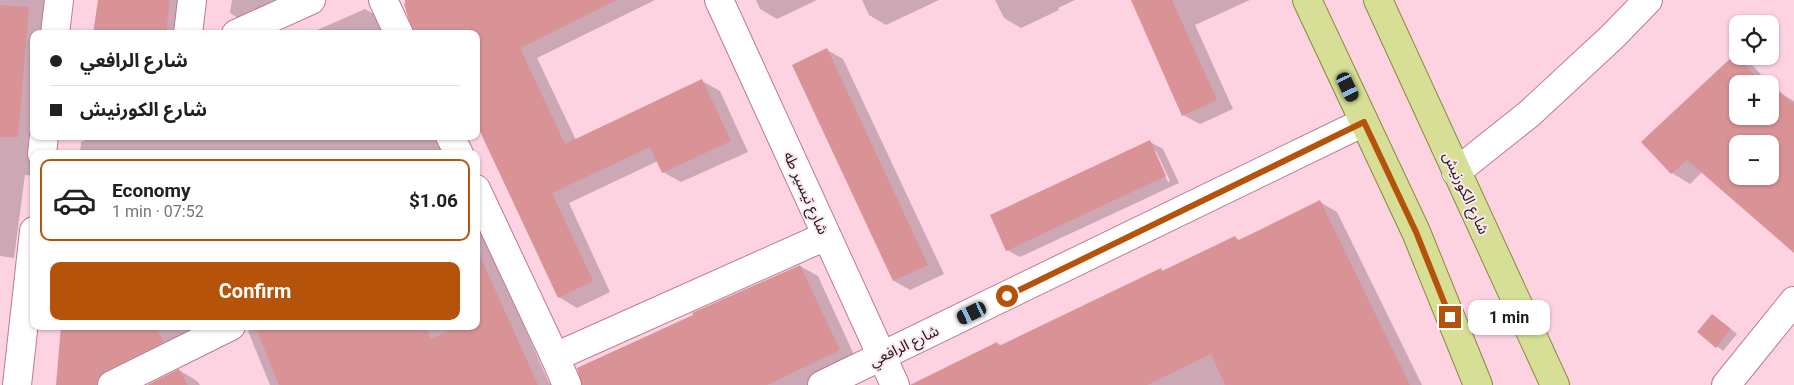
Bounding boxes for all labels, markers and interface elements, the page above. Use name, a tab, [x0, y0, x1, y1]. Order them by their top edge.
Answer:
map controls	[1729, 15, 1779, 185]
button: locate	[1729, 15, 1779, 65]
text: شارع الرافعي	[80, 49, 188, 72]
car	[1334, 70, 1361, 104]
button: +	[1729, 75, 1779, 125]
text: شارع الكورنيش	[80, 98, 207, 121]
button: −	[1729, 135, 1779, 185]
street label: شارع تيسير طه	[777, 149, 832, 239]
street label: شارع الكورنيش	[1436, 149, 1493, 239]
icon: car	[52, 178, 97, 223]
text: Economy	[112, 179, 191, 202]
text: $1.06	[409, 189, 458, 212]
text: 1 min · 07:52	[112, 202, 204, 221]
button: Confirm	[50, 262, 460, 320]
route start	[996, 285, 1018, 307]
car	[955, 300, 988, 326]
callout: 1 min	[1468, 300, 1550, 334]
route end	[1439, 306, 1461, 328]
text: 1 min	[1489, 308, 1529, 327]
street label: شارع الرافعي	[866, 321, 943, 373]

